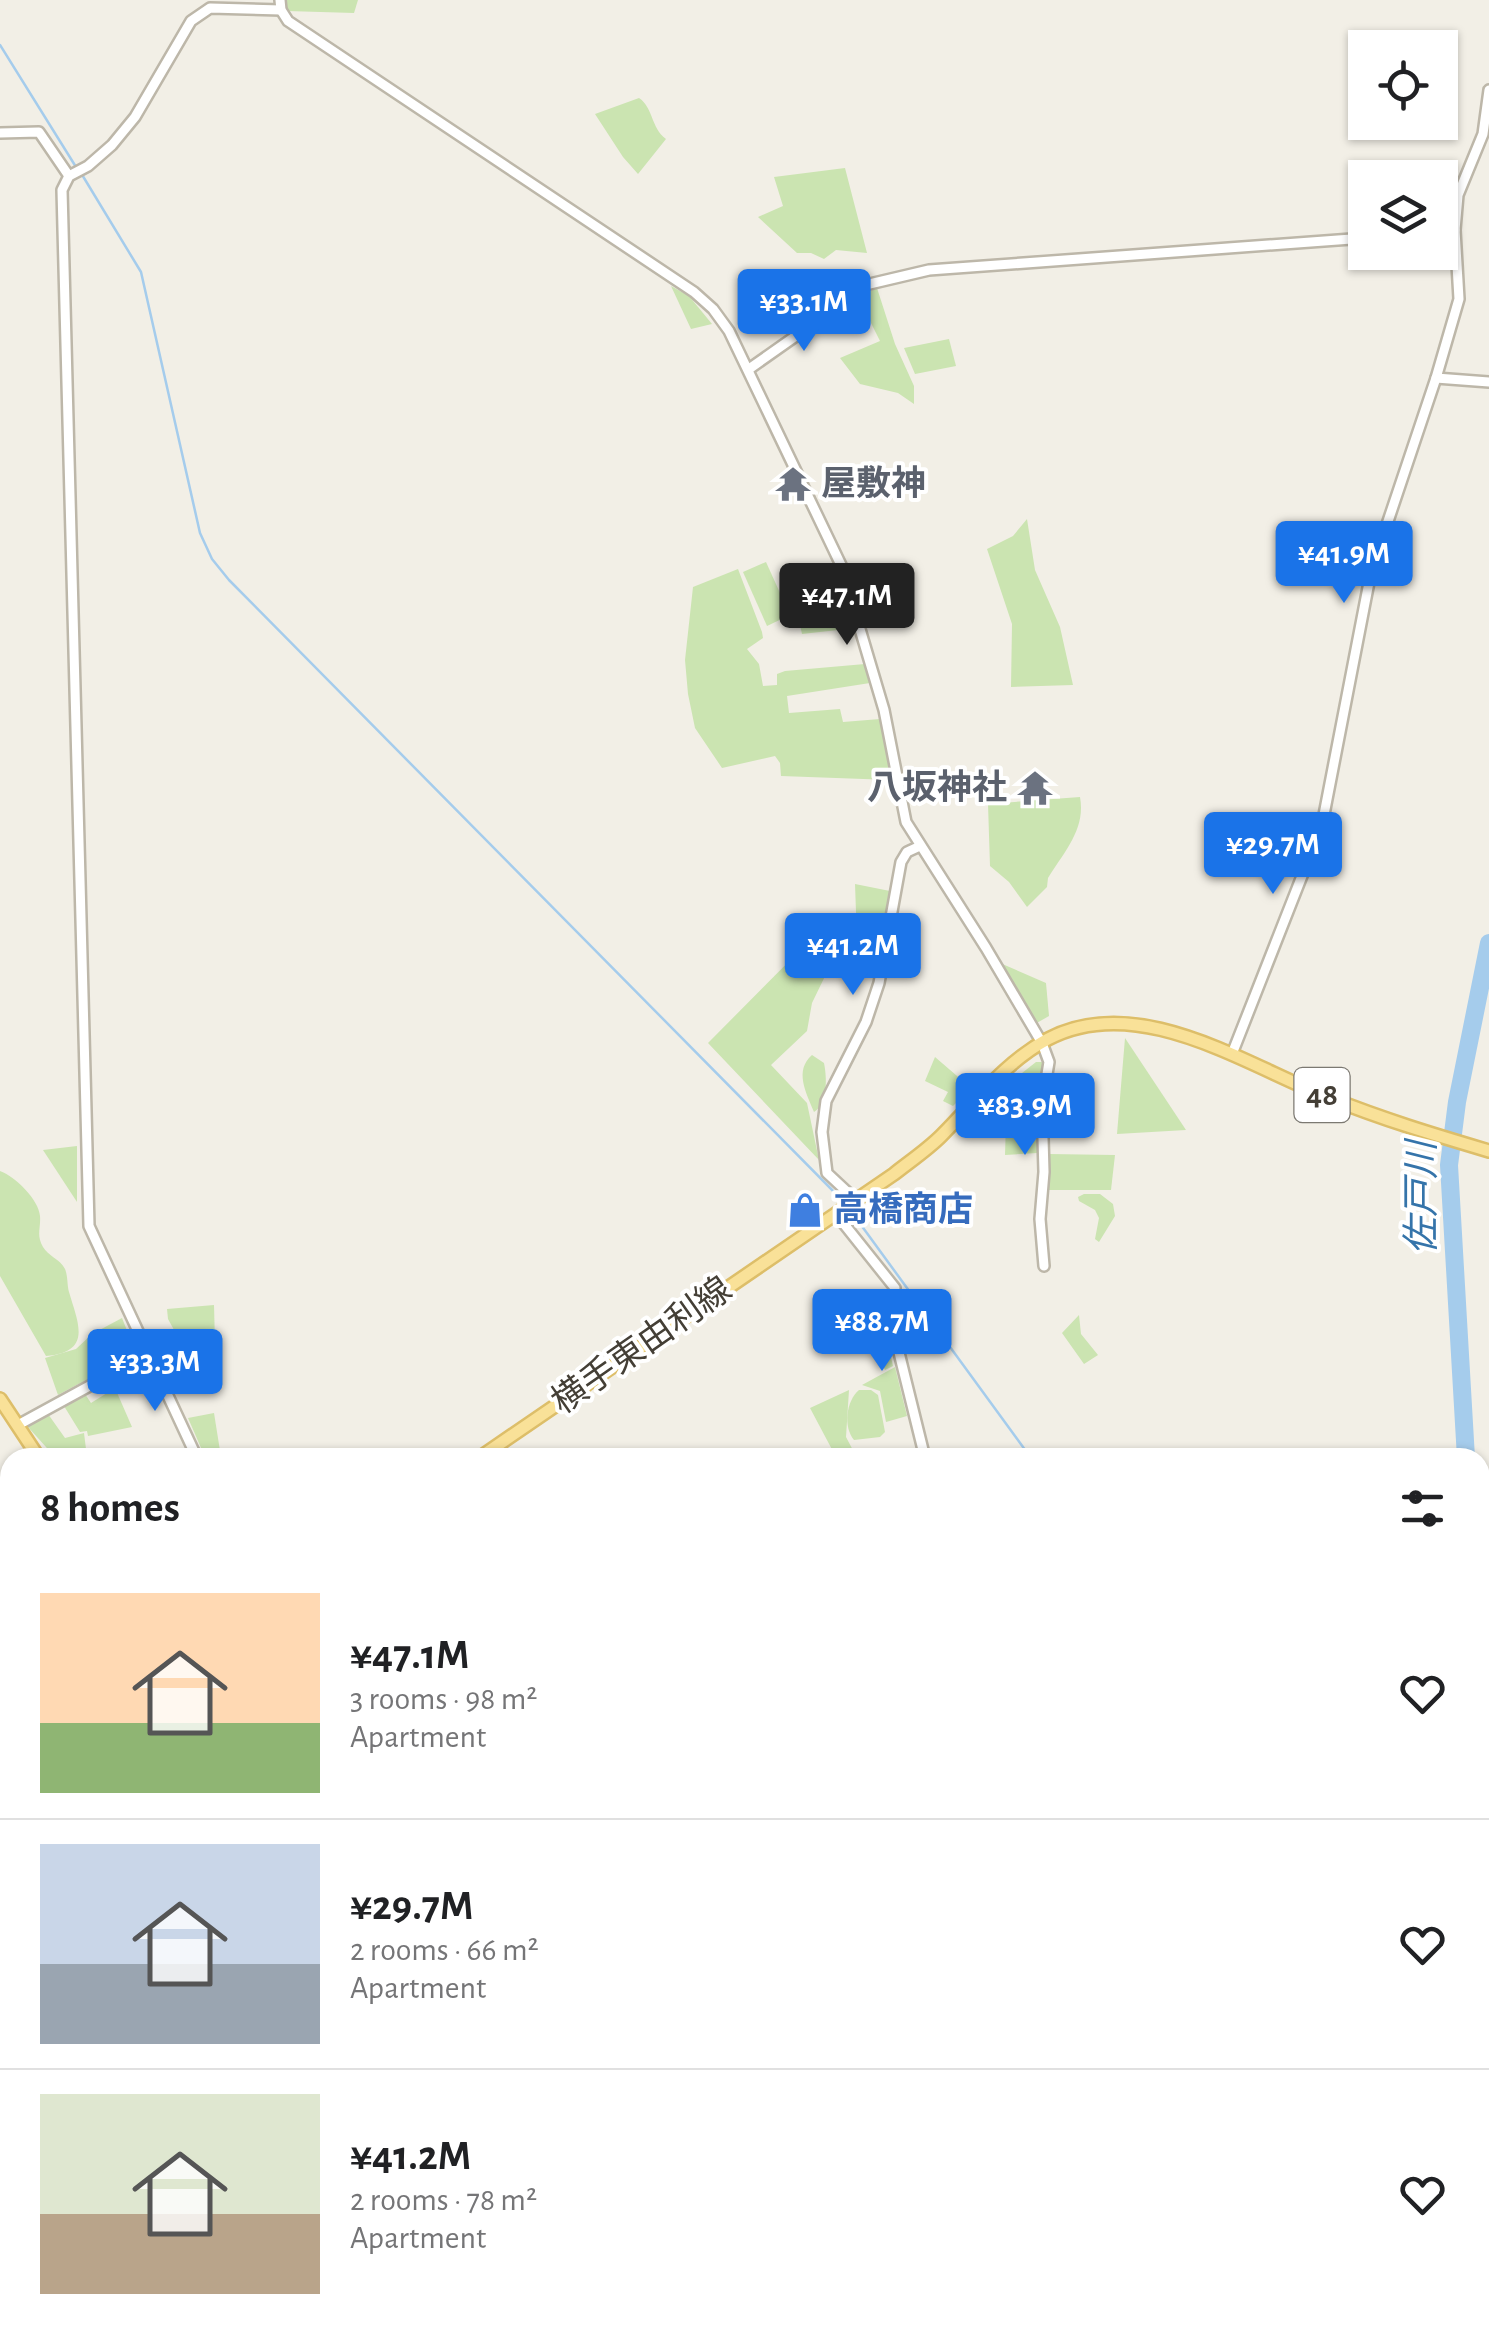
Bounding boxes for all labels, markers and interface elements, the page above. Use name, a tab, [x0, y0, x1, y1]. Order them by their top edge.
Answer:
map controls	[1348, 30, 1458, 270]
button: locate	[1348, 30, 1458, 140]
button: layers	[1348, 160, 1458, 270]
pin: ¥33.1M	[723, 269, 885, 354]
text: ¥33.1M	[760, 285, 848, 317]
place label: 屋敷神	[821, 464, 926, 502]
temple icon: 屋敷神	[774, 465, 812, 503]
pin: ¥41.9M	[1263, 521, 1425, 606]
text: ¥41.9M	[1298, 537, 1390, 569]
pin: ¥47.1M	[766, 563, 928, 648]
text: ¥47.1M	[801, 579, 893, 611]
place label: 八坂神社	[867, 769, 1007, 806]
temple icon: 八坂神社	[1016, 769, 1054, 807]
pin: ¥29.7M	[1192, 812, 1354, 897]
text: ¥29.7M	[1226, 828, 1320, 860]
pin: ¥41.2M	[772, 913, 934, 998]
text: ¥41.2M	[807, 929, 899, 961]
road number: 48	[1294, 1068, 1350, 1122]
pin: ¥83.9M	[944, 1073, 1106, 1158]
text: ¥83.9M	[978, 1089, 1072, 1121]
water label: 佐戸川	[1402, 1137, 1442, 1255]
shop icon: 高橋商店	[786, 1191, 824, 1229]
place label: 高橋商店	[833, 1191, 973, 1228]
street label: 横手東由利線	[545, 1270, 738, 1421]
pin: ¥88.7M	[801, 1289, 963, 1374]
text: ¥88.7M	[834, 1305, 930, 1337]
pin: ¥33.3M	[74, 1329, 236, 1414]
text: ¥33.3M	[109, 1345, 201, 1377]
icon: filters	[1395, 1481, 1450, 1536]
text: 8 homes	[40, 1487, 180, 1529]
icon: home	[120, 1633, 240, 1753]
text: ¥47.1M	[350, 1634, 470, 1676]
icon: heart	[1395, 1666, 1450, 1721]
text: 3 rooms · 98 m²	[350, 1683, 537, 1715]
text: Apartment	[350, 1721, 486, 1753]
icon: home	[120, 1884, 240, 2004]
text: ¥29.7M	[350, 1885, 473, 1927]
icon: heart	[1395, 1917, 1450, 1972]
text: 2 rooms · 66 m²	[350, 1934, 539, 1966]
text: Apartment	[350, 1972, 486, 2004]
icon: home	[120, 2134, 240, 2254]
text: ¥41.2M	[350, 2135, 471, 2177]
icon: heart	[1395, 2167, 1450, 2222]
text: 2 rooms · 78 m²	[350, 2184, 537, 2216]
text: Apartment	[350, 2222, 486, 2254]

